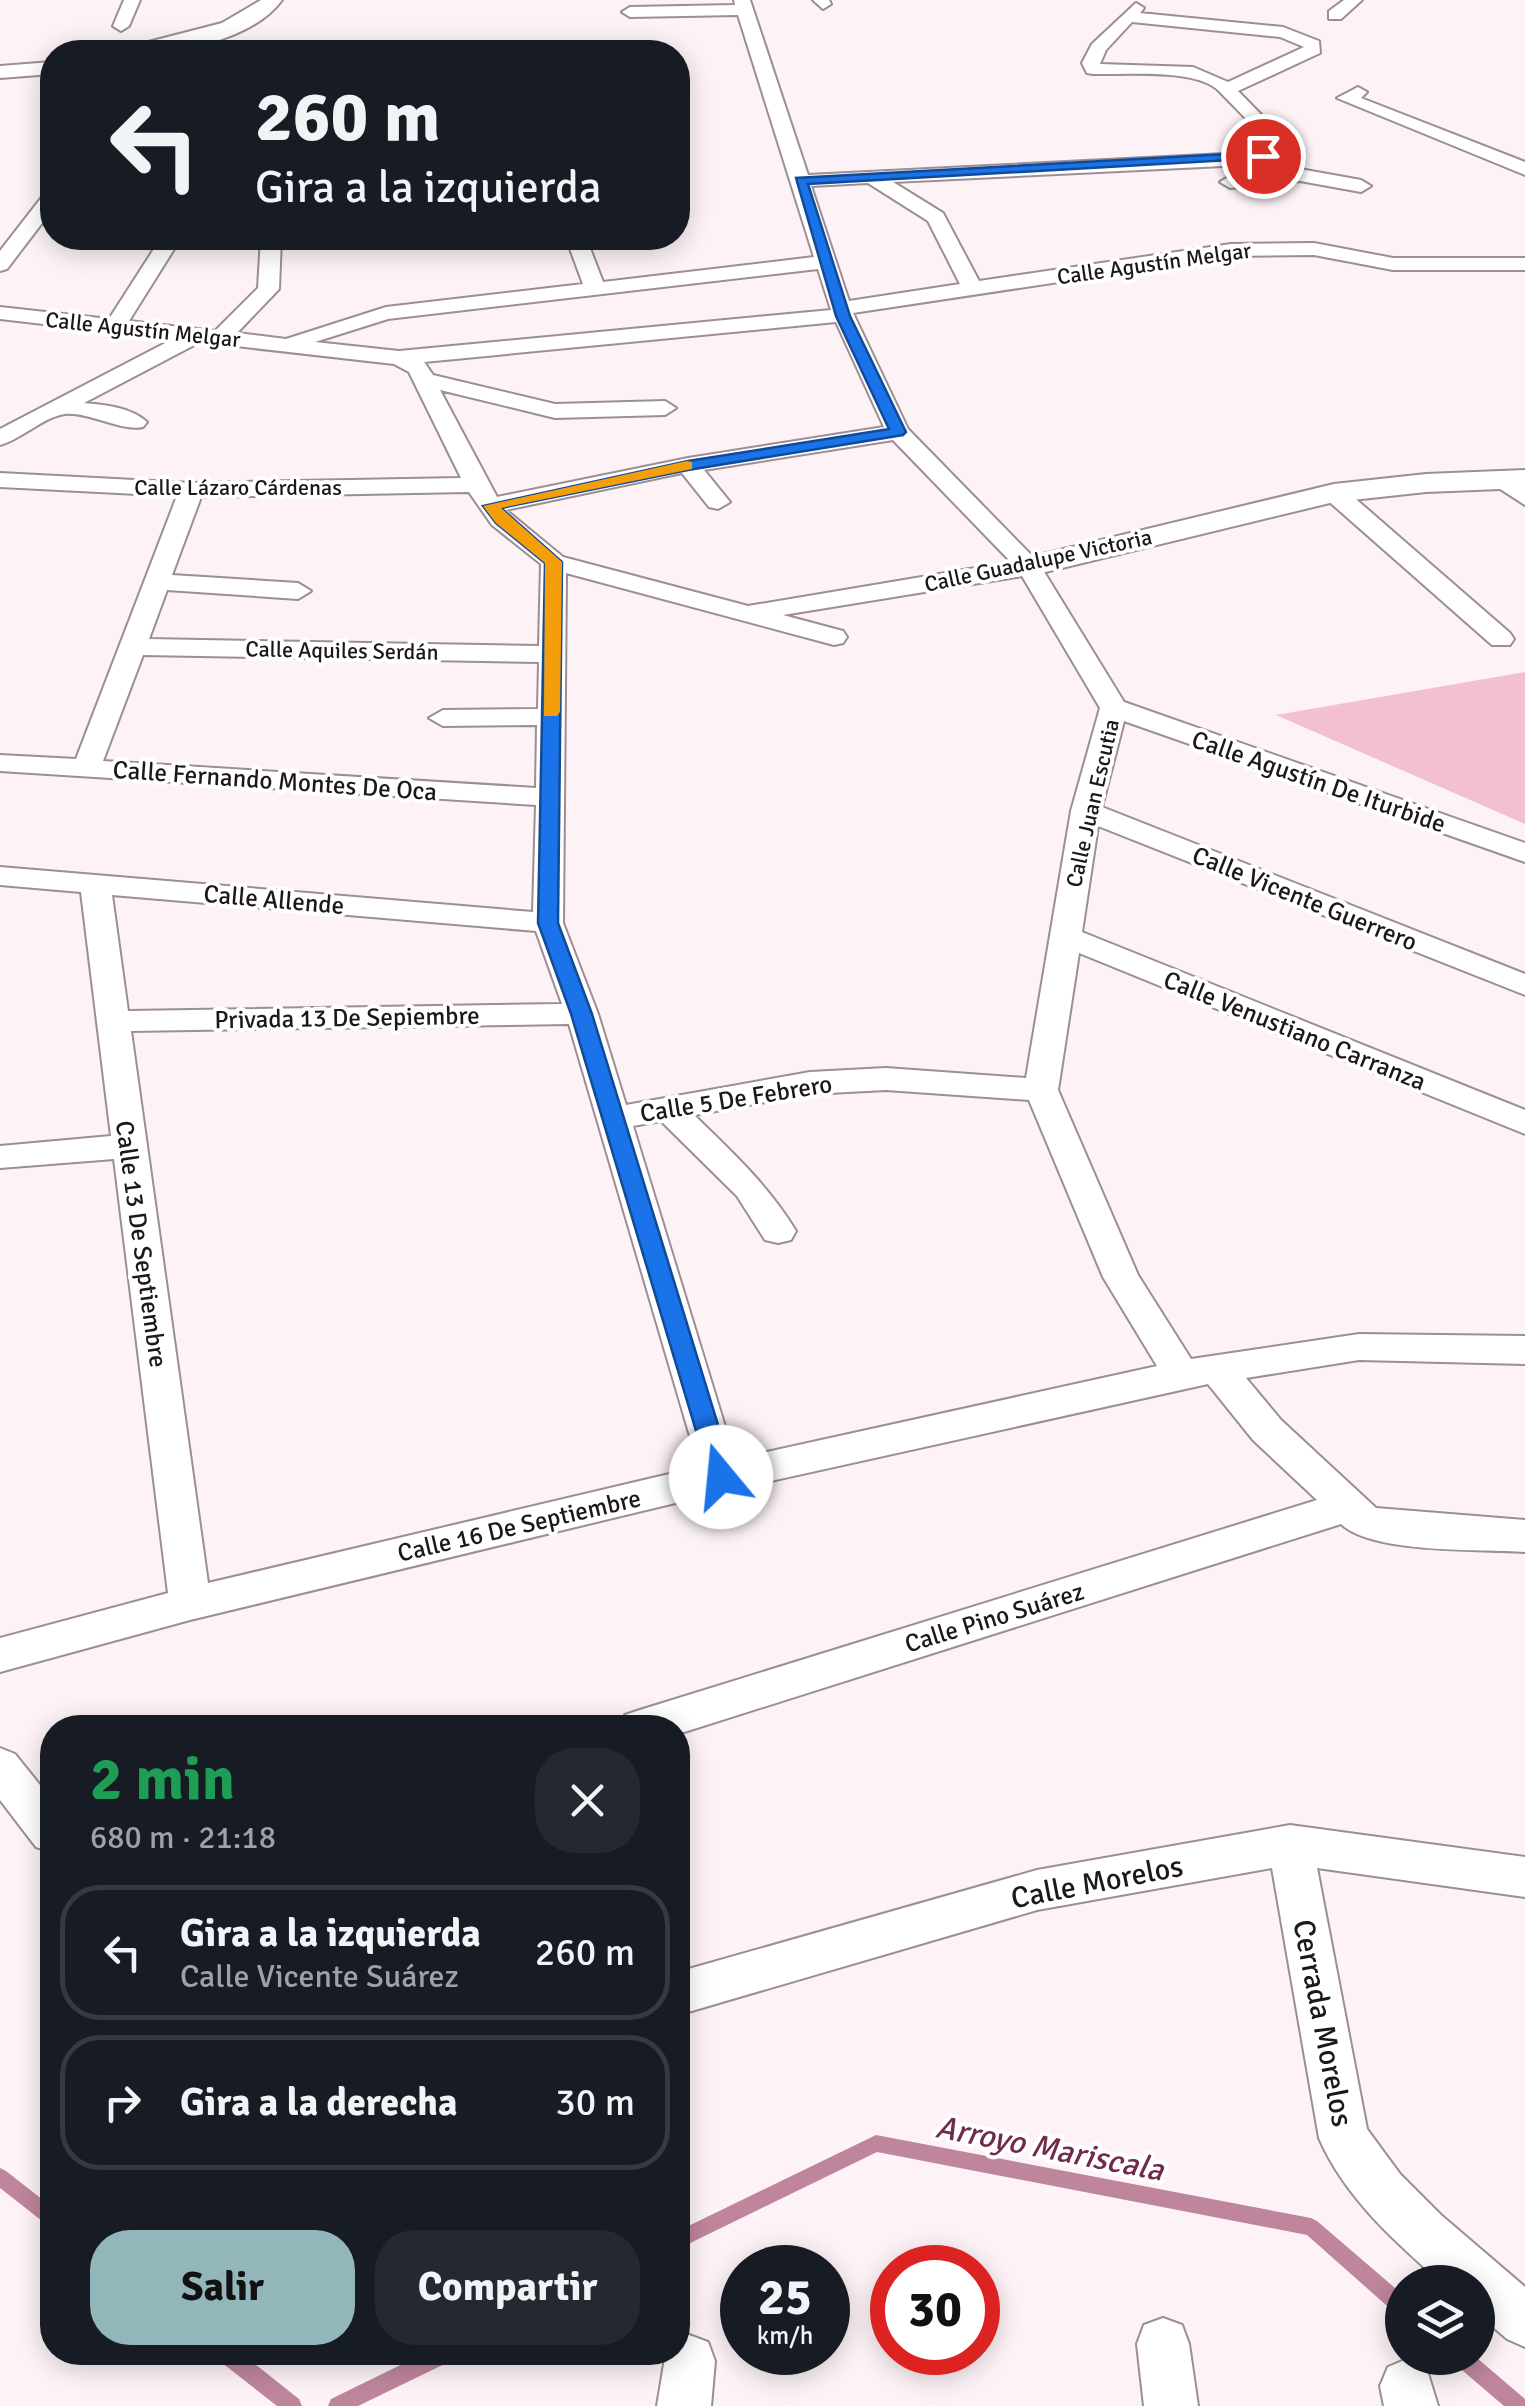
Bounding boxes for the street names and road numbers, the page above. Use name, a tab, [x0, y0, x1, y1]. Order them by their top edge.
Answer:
street label: Calle Agustín Melgar	[1055, 236, 1253, 290]
street label: Calle Agustín Melgar	[44, 306, 242, 353]
street label: Calle Lázaro Cárdenas	[134, 474, 342, 501]
street label: Calle Guadalupe Victoria	[922, 523, 1154, 598]
street label: Calle Aquiles Serdán	[245, 635, 439, 666]
street label: Calle Juan Escutia	[1060, 716, 1125, 890]
street label: Calle Agustín De Iturbide	[1188, 723, 1450, 840]
street label: Calle Fernando Montes De Oca	[112, 754, 438, 807]
street label: Calle Vicente Guerrero	[1188, 839, 1422, 958]
street label: Calle Allende	[202, 878, 345, 921]
street label: Calle Venustiano Carranza	[1159, 964, 1430, 1097]
street label: Privada 13 De Sepiembre	[214, 1000, 480, 1035]
street label: Calle 5 De Febrero	[638, 1068, 834, 1129]
street label: Calle 13 De Septiembre	[109, 1119, 174, 1369]
street label: Calle 16 De Septiembre	[394, 1482, 644, 1569]
street label: Calle Pino Suárez	[901, 1576, 1087, 1659]
street label: Calle Morelos	[1008, 1848, 1186, 1917]
street label: Cerrada Morelos	[1284, 1916, 1361, 2130]

